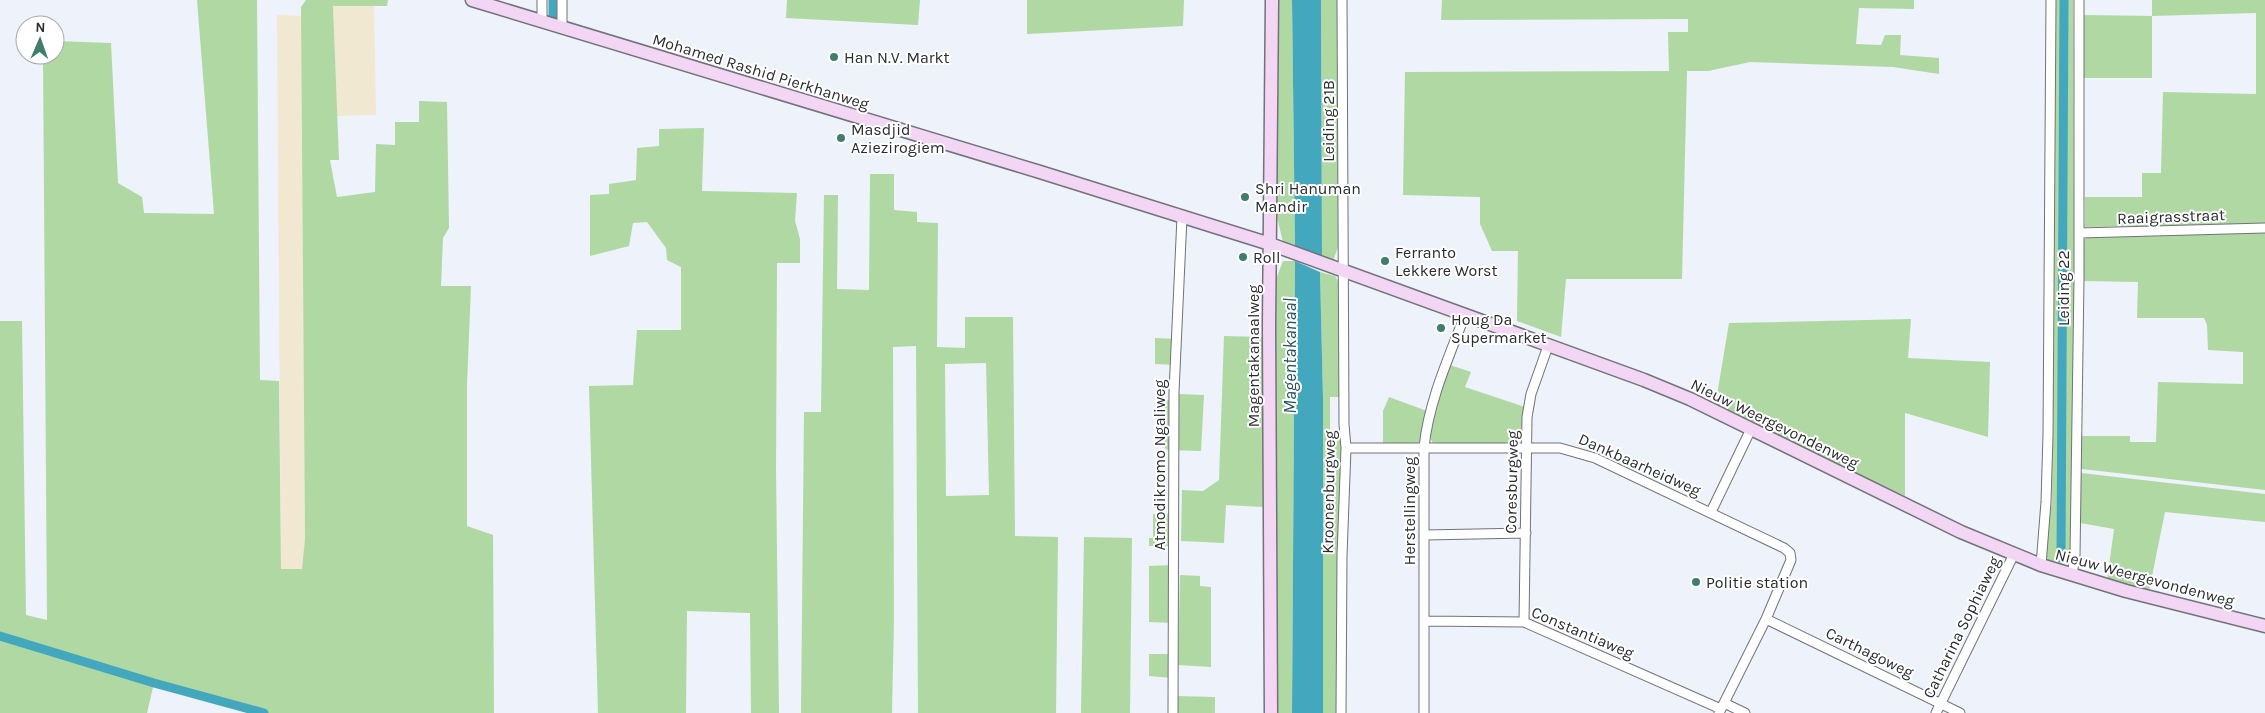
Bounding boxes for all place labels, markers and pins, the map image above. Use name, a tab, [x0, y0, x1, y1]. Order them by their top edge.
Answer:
place label: Han N.V. Markt	[844, 48, 950, 67]
marker: Han N.V. Markt	[828, 51, 840, 63]
place label: Masdjid Aziezirogiem	[851, 120, 945, 157]
marker: Masdjid Aziezirogiem	[835, 132, 847, 144]
place label: Shri Hanuman Mandir	[1255, 179, 1361, 216]
marker: Shri Hanuman Mandir	[1239, 191, 1251, 203]
place label: Ferranto Lekkere Worst	[1395, 243, 1498, 280]
place label: Roll	[1253, 248, 1281, 267]
marker: Roll	[1237, 251, 1249, 263]
marker: Ferranto Lekkere Worst	[1379, 255, 1391, 267]
place label: Houg Da Supermarket	[1451, 310, 1547, 347]
marker: Houg Da Supermarket	[1435, 322, 1447, 334]
place label: Politie station	[1706, 573, 1808, 592]
marker: Politie station	[1690, 576, 1702, 588]

